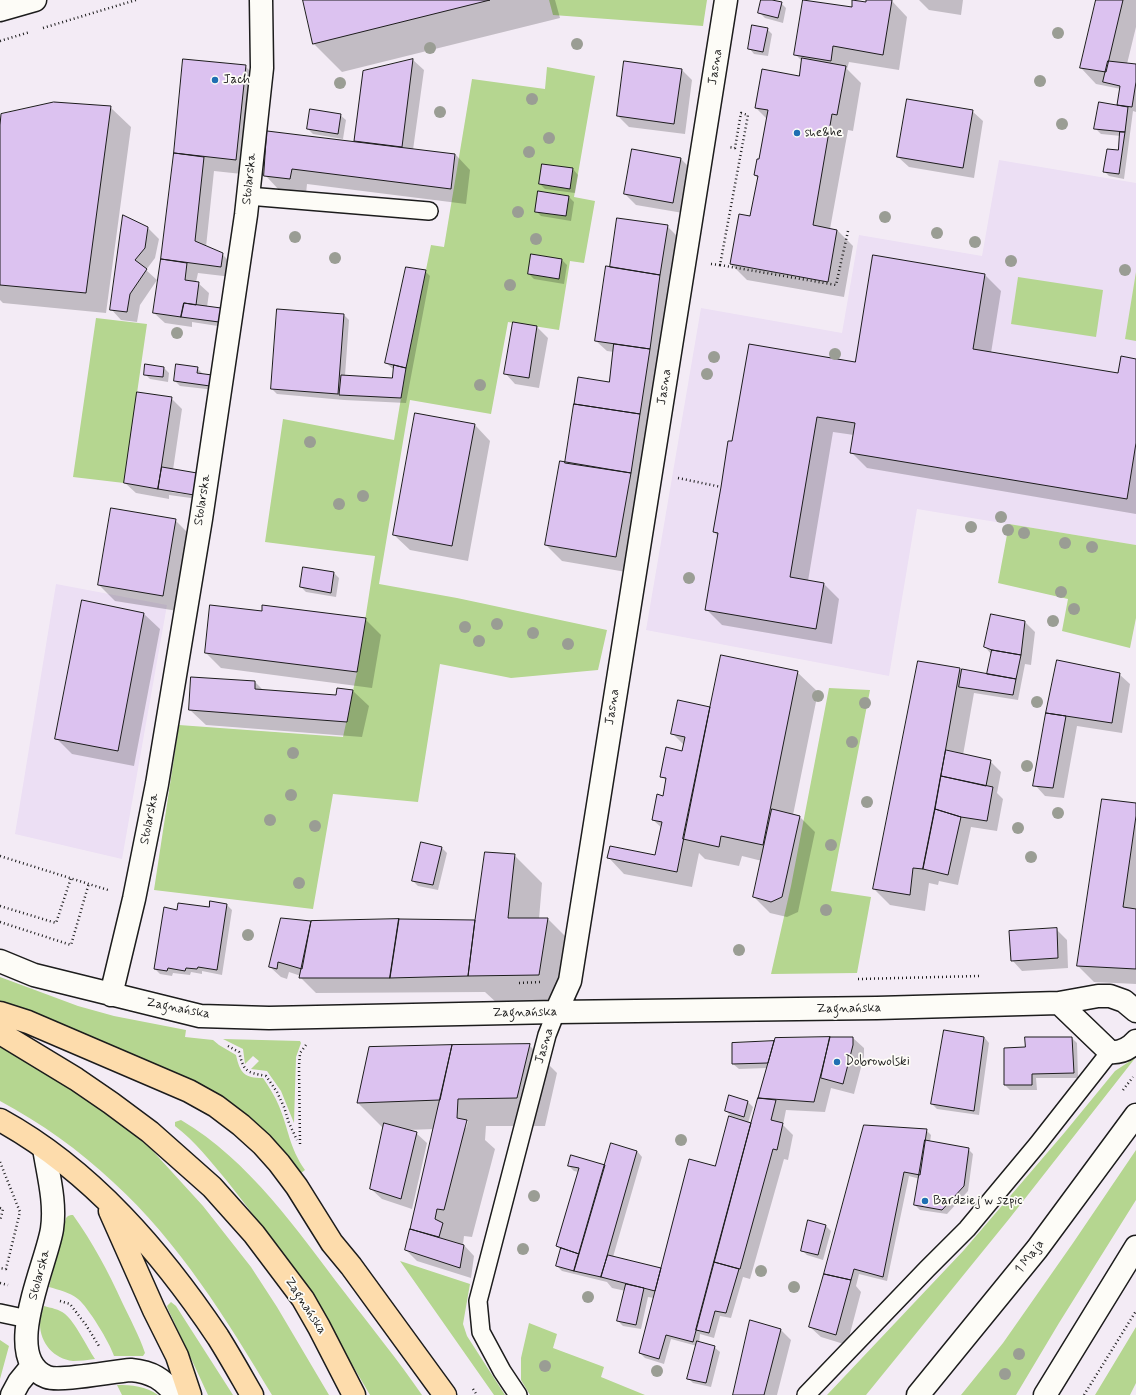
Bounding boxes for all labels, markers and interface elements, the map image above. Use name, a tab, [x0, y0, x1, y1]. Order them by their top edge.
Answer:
street label: Jasna	[705, 48, 727, 86]
place label: Jach	[223, 72, 250, 88]
marker: Jach	[210, 75, 220, 85]
place label: she&he	[805, 125, 842, 141]
marker: she&he	[792, 128, 802, 138]
street label: Stolarska	[240, 152, 260, 206]
street label: Jasna	[654, 368, 676, 406]
street label: Stolarska	[191, 473, 215, 527]
street label: Jasna	[602, 688, 624, 726]
street label: Stolarska	[137, 792, 163, 846]
street label: Zagnańska	[145, 995, 211, 1023]
street label: Zagnańska	[816, 1001, 882, 1017]
street label: Zagnańska	[492, 1005, 558, 1021]
street label: Jasna	[532, 1026, 558, 1066]
place label: Dobrowolski	[845, 1054, 910, 1070]
marker: Dobrowolski	[832, 1057, 842, 1067]
place label: Bardziej w szpic	[933, 1193, 1023, 1209]
marker: Bardziej w szpic	[920, 1196, 930, 1206]
street label: 1 Maja	[1012, 1237, 1048, 1277]
street label: Stolarska	[26, 1248, 54, 1302]
street label: Zagnańska	[281, 1274, 329, 1338]

